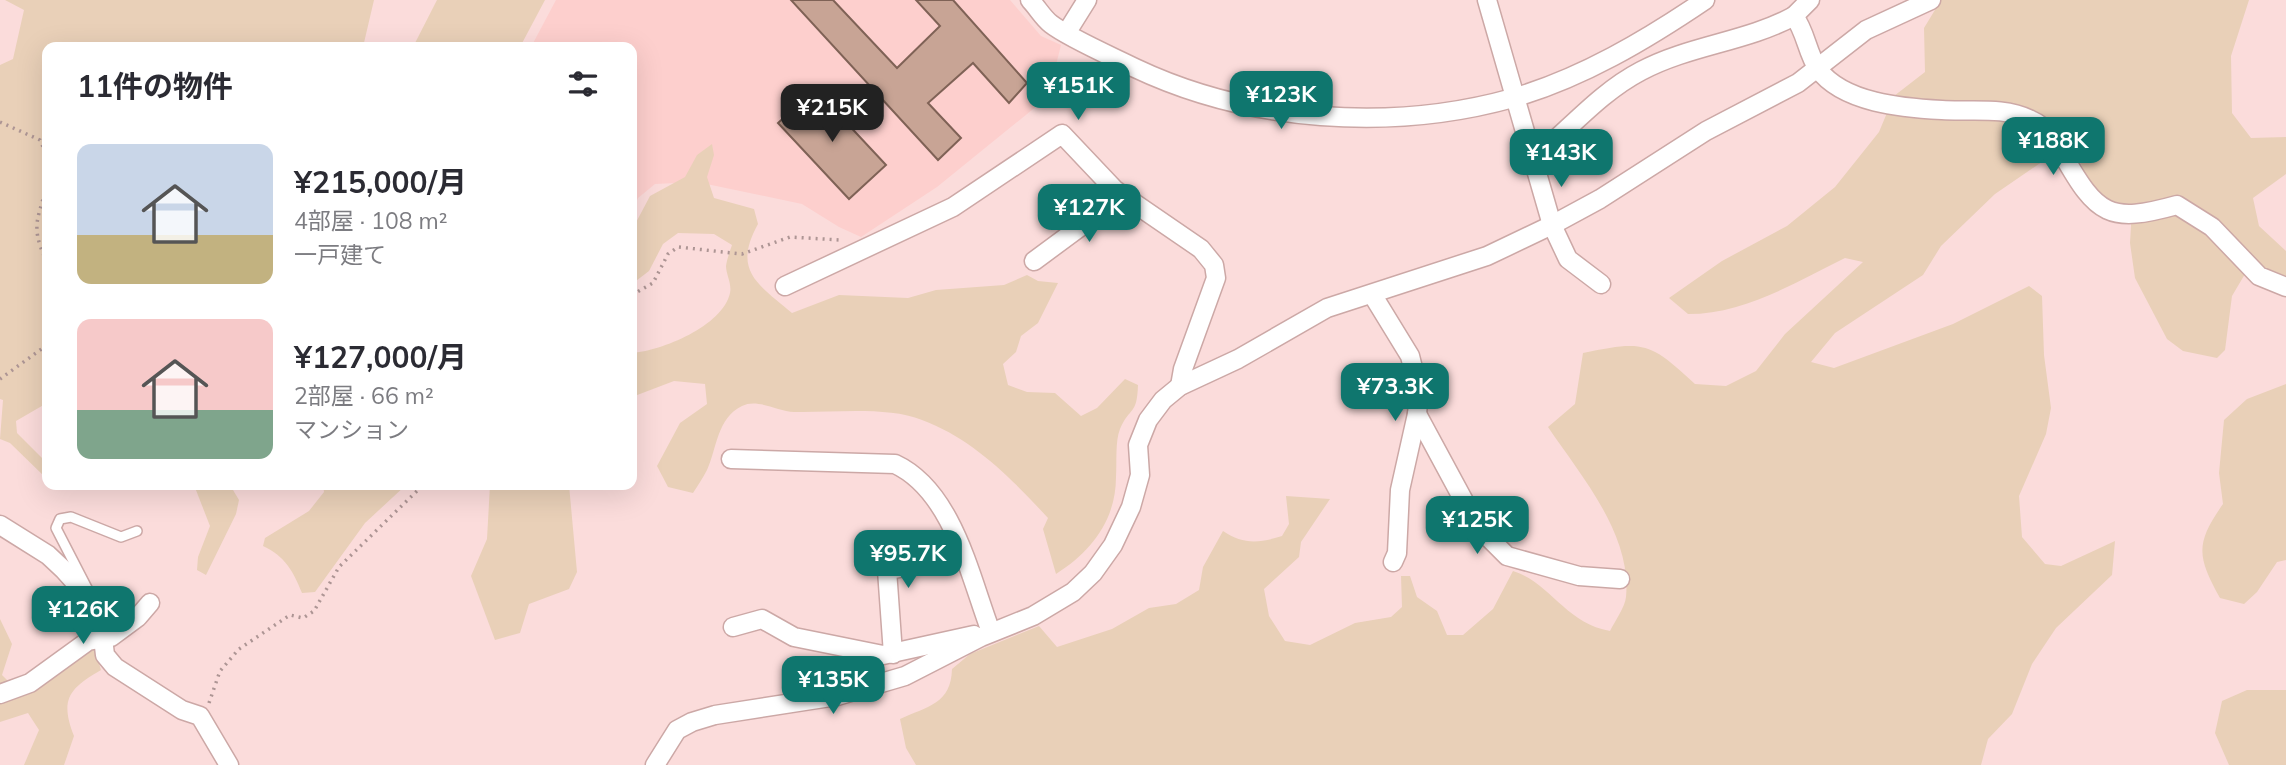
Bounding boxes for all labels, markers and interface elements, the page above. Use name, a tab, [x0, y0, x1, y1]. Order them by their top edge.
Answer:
pin: ¥151K	[1029, 62, 1127, 122]
icon: filters	[564, 65, 602, 103]
text: 11件の物件	[77, 67, 233, 105]
text: ¥151K	[1043, 70, 1113, 99]
pin: ¥123K	[1232, 72, 1330, 131]
text: ¥123K	[1246, 79, 1316, 108]
pin: ¥215K	[783, 85, 881, 144]
text: ¥215K	[797, 92, 867, 121]
pin: ¥188K	[2004, 118, 2102, 177]
text: ¥188K	[2018, 125, 2088, 154]
pin: ¥143K	[1512, 130, 1610, 189]
text: ¥143K	[1526, 137, 1596, 166]
text: ¥215,000/月	[294, 163, 467, 201]
icon: home	[133, 172, 217, 256]
pin: ¥127K	[1040, 184, 1138, 244]
text: ¥127K	[1054, 192, 1124, 221]
text: 4部屋 · 108 m²	[294, 206, 447, 235]
text: 一戸建て	[294, 240, 386, 269]
text: ¥127,000/月	[294, 338, 467, 376]
icon: home	[133, 347, 217, 431]
pin: ¥73.3K	[1338, 364, 1452, 423]
text: ¥73.3K	[1357, 371, 1433, 400]
text: 2部屋 · 66 m²	[294, 381, 434, 410]
text: マンション	[294, 415, 409, 444]
pin: ¥125K	[1428, 496, 1526, 556]
text: ¥125K	[1442, 504, 1512, 533]
pin: ¥95.7K	[851, 530, 965, 590]
text: ¥95.7K	[870, 538, 946, 567]
pin: ¥126K	[34, 586, 132, 646]
text: ¥126K	[48, 594, 118, 623]
pin: ¥135K	[784, 656, 882, 716]
text: ¥135K	[798, 664, 868, 693]

